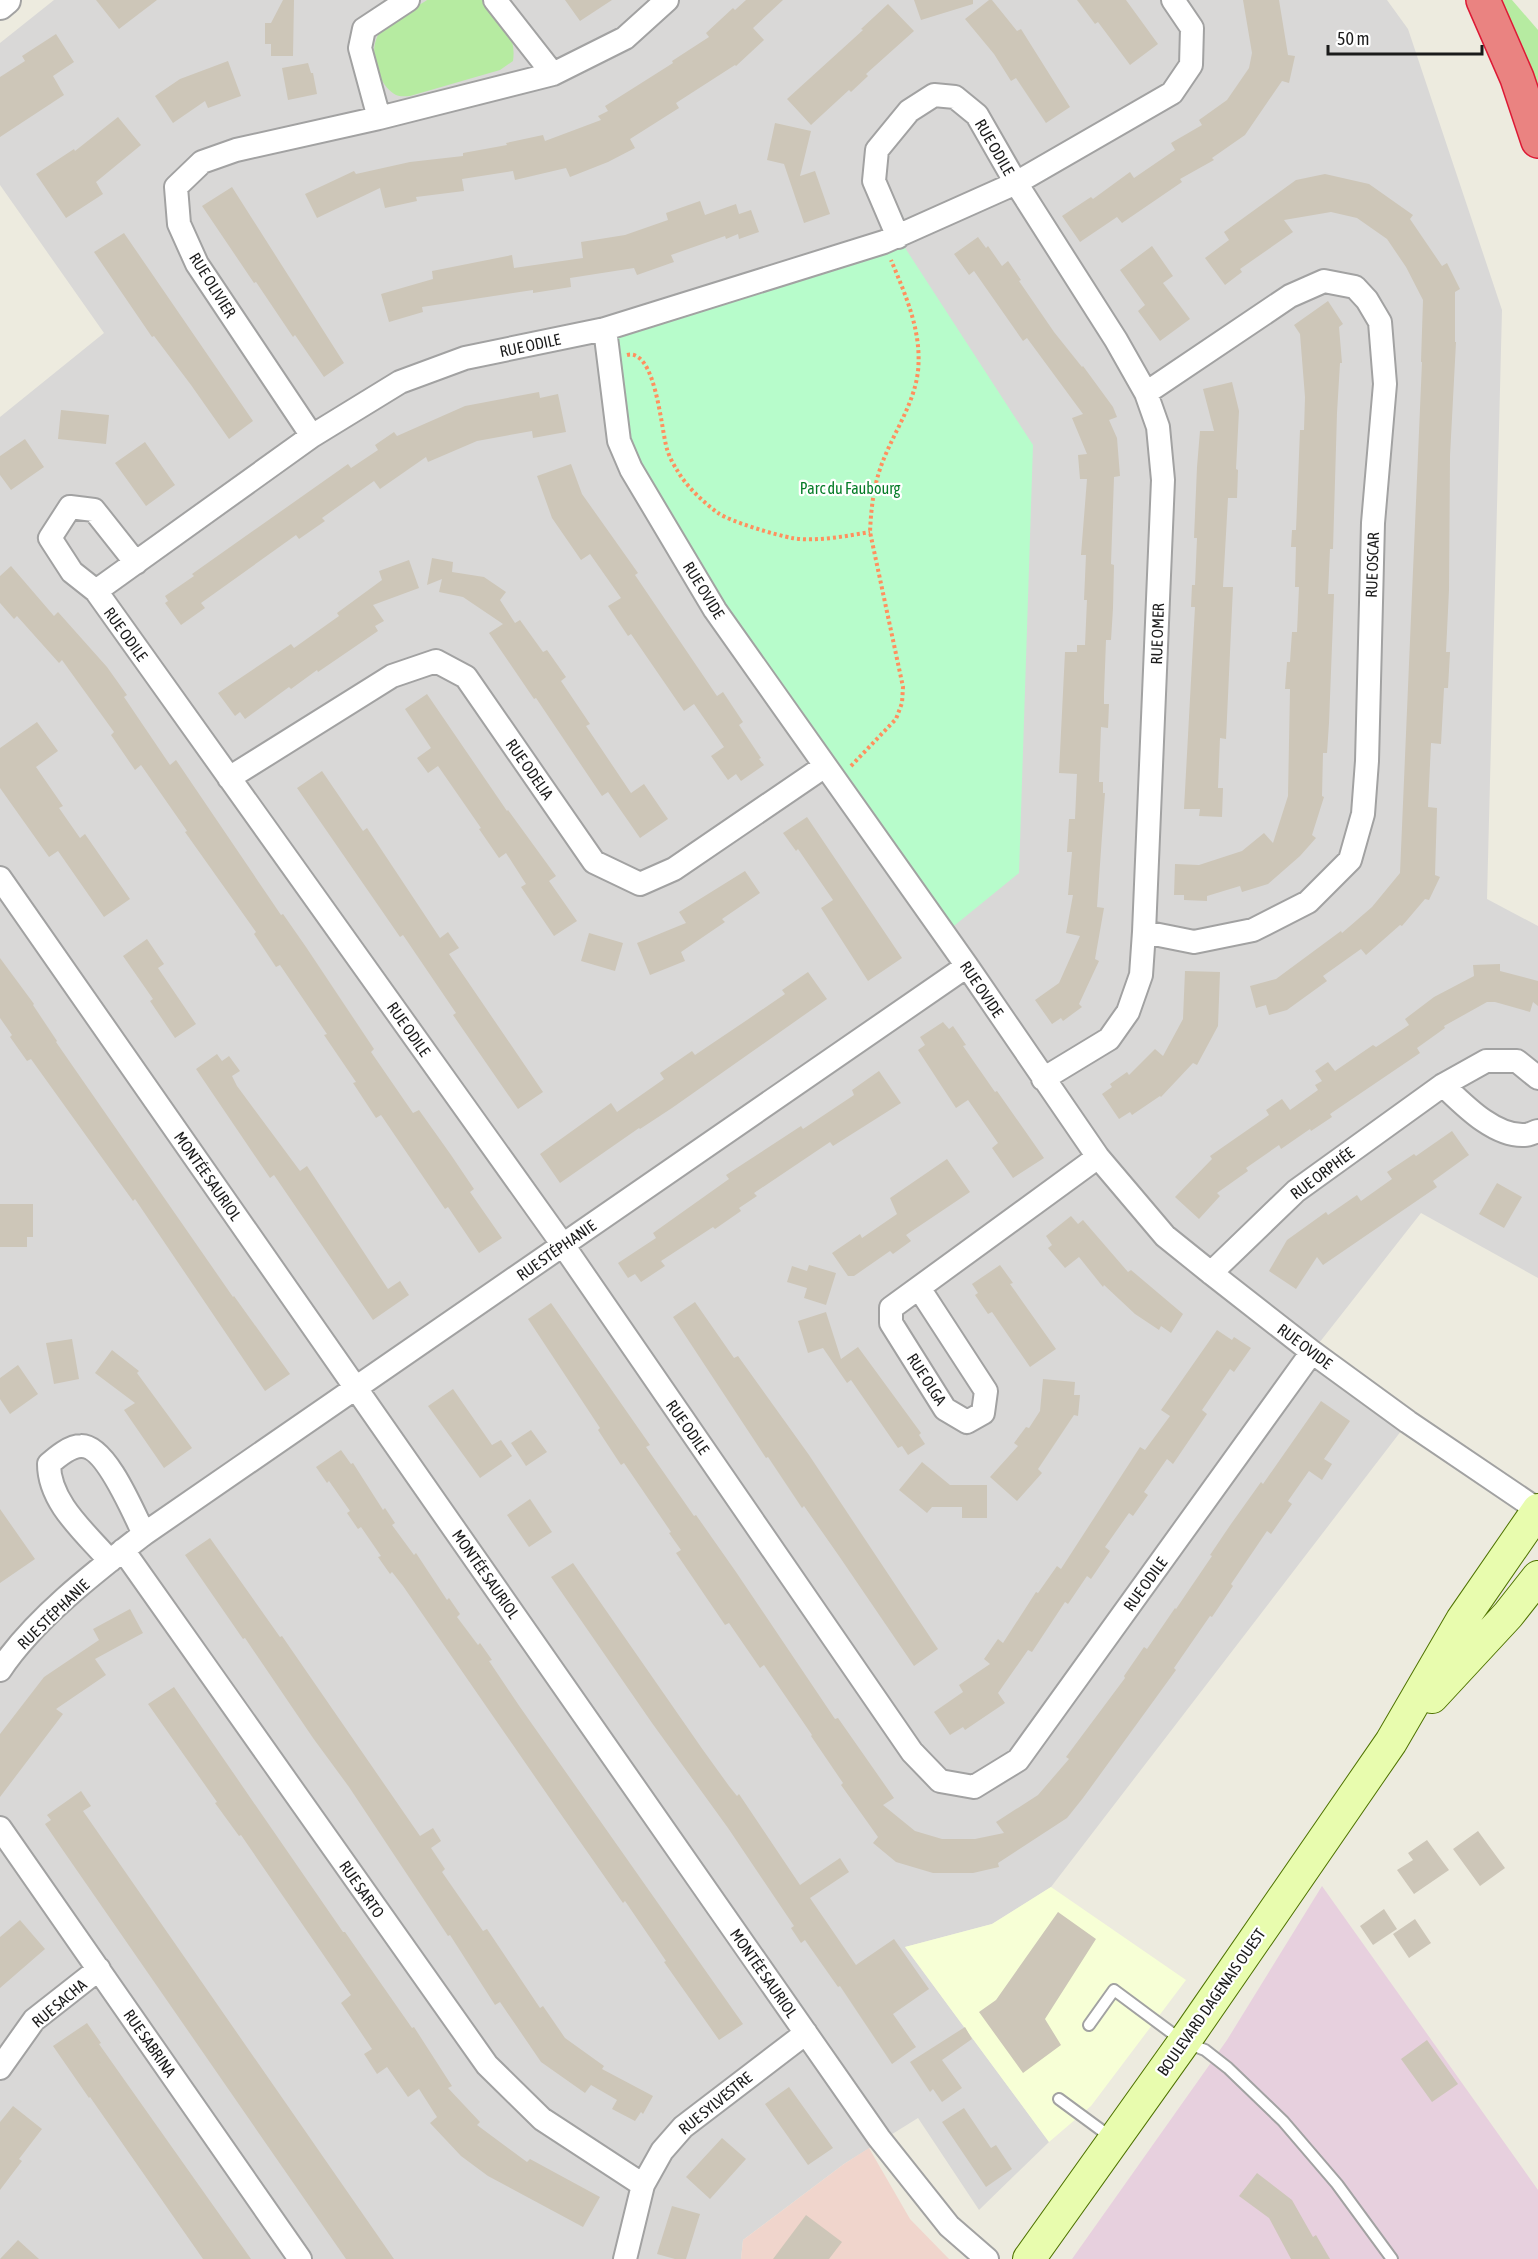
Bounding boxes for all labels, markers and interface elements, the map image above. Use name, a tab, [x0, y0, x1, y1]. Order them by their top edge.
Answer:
scale bar	[1328, 18, 1482, 56]
text: 50 m	[1337, 28, 1369, 49]
street label: RUE ODILE	[972, 116, 1018, 178]
street label: RUE OLIVIER	[186, 249, 240, 321]
street label: RUE ODILE	[498, 330, 562, 360]
park label: Parc du Faubourg	[800, 479, 900, 498]
street label: RUE OSCAR	[1362, 532, 1382, 598]
street label: RUE OVIDE	[680, 558, 729, 622]
street label: RUE OMER	[1147, 603, 1167, 665]
street label: RUE ODILE	[101, 604, 152, 664]
street label: RUE ODELIA	[503, 735, 557, 803]
street label: RUE OVIDE	[957, 958, 1007, 1020]
street label: RUE ODILE	[384, 999, 434, 1060]
street label: MONTÉE SAURIOL	[171, 1128, 246, 1224]
street label: RUE ORPHÉE	[1287, 1143, 1357, 1203]
street label: RUE STÉPHANIE	[513, 1216, 599, 1284]
street label: RUE OVIDE	[1274, 1320, 1336, 1372]
street label: RUE OLGA	[904, 1350, 950, 1408]
street label: RUE ODILE	[663, 1397, 713, 1458]
street label: MONTÉE SAURIOL	[449, 1526, 524, 1622]
street label: RUE ODILE	[1120, 1554, 1171, 1614]
street label: RUE STÉPHANIE	[14, 1575, 93, 1653]
street label: RUE SARTO	[336, 1857, 388, 1921]
street label: MONTÉE SAURIOL	[727, 1925, 802, 2021]
street label: BOULEVARD DAGENAIS OUEST	[1153, 1925, 1269, 2079]
street label: RUE SACHA	[28, 1975, 90, 2031]
street label: RUE SABRINA	[120, 2006, 180, 2080]
street label: RUE SYLVESTRE	[675, 2068, 755, 2138]

